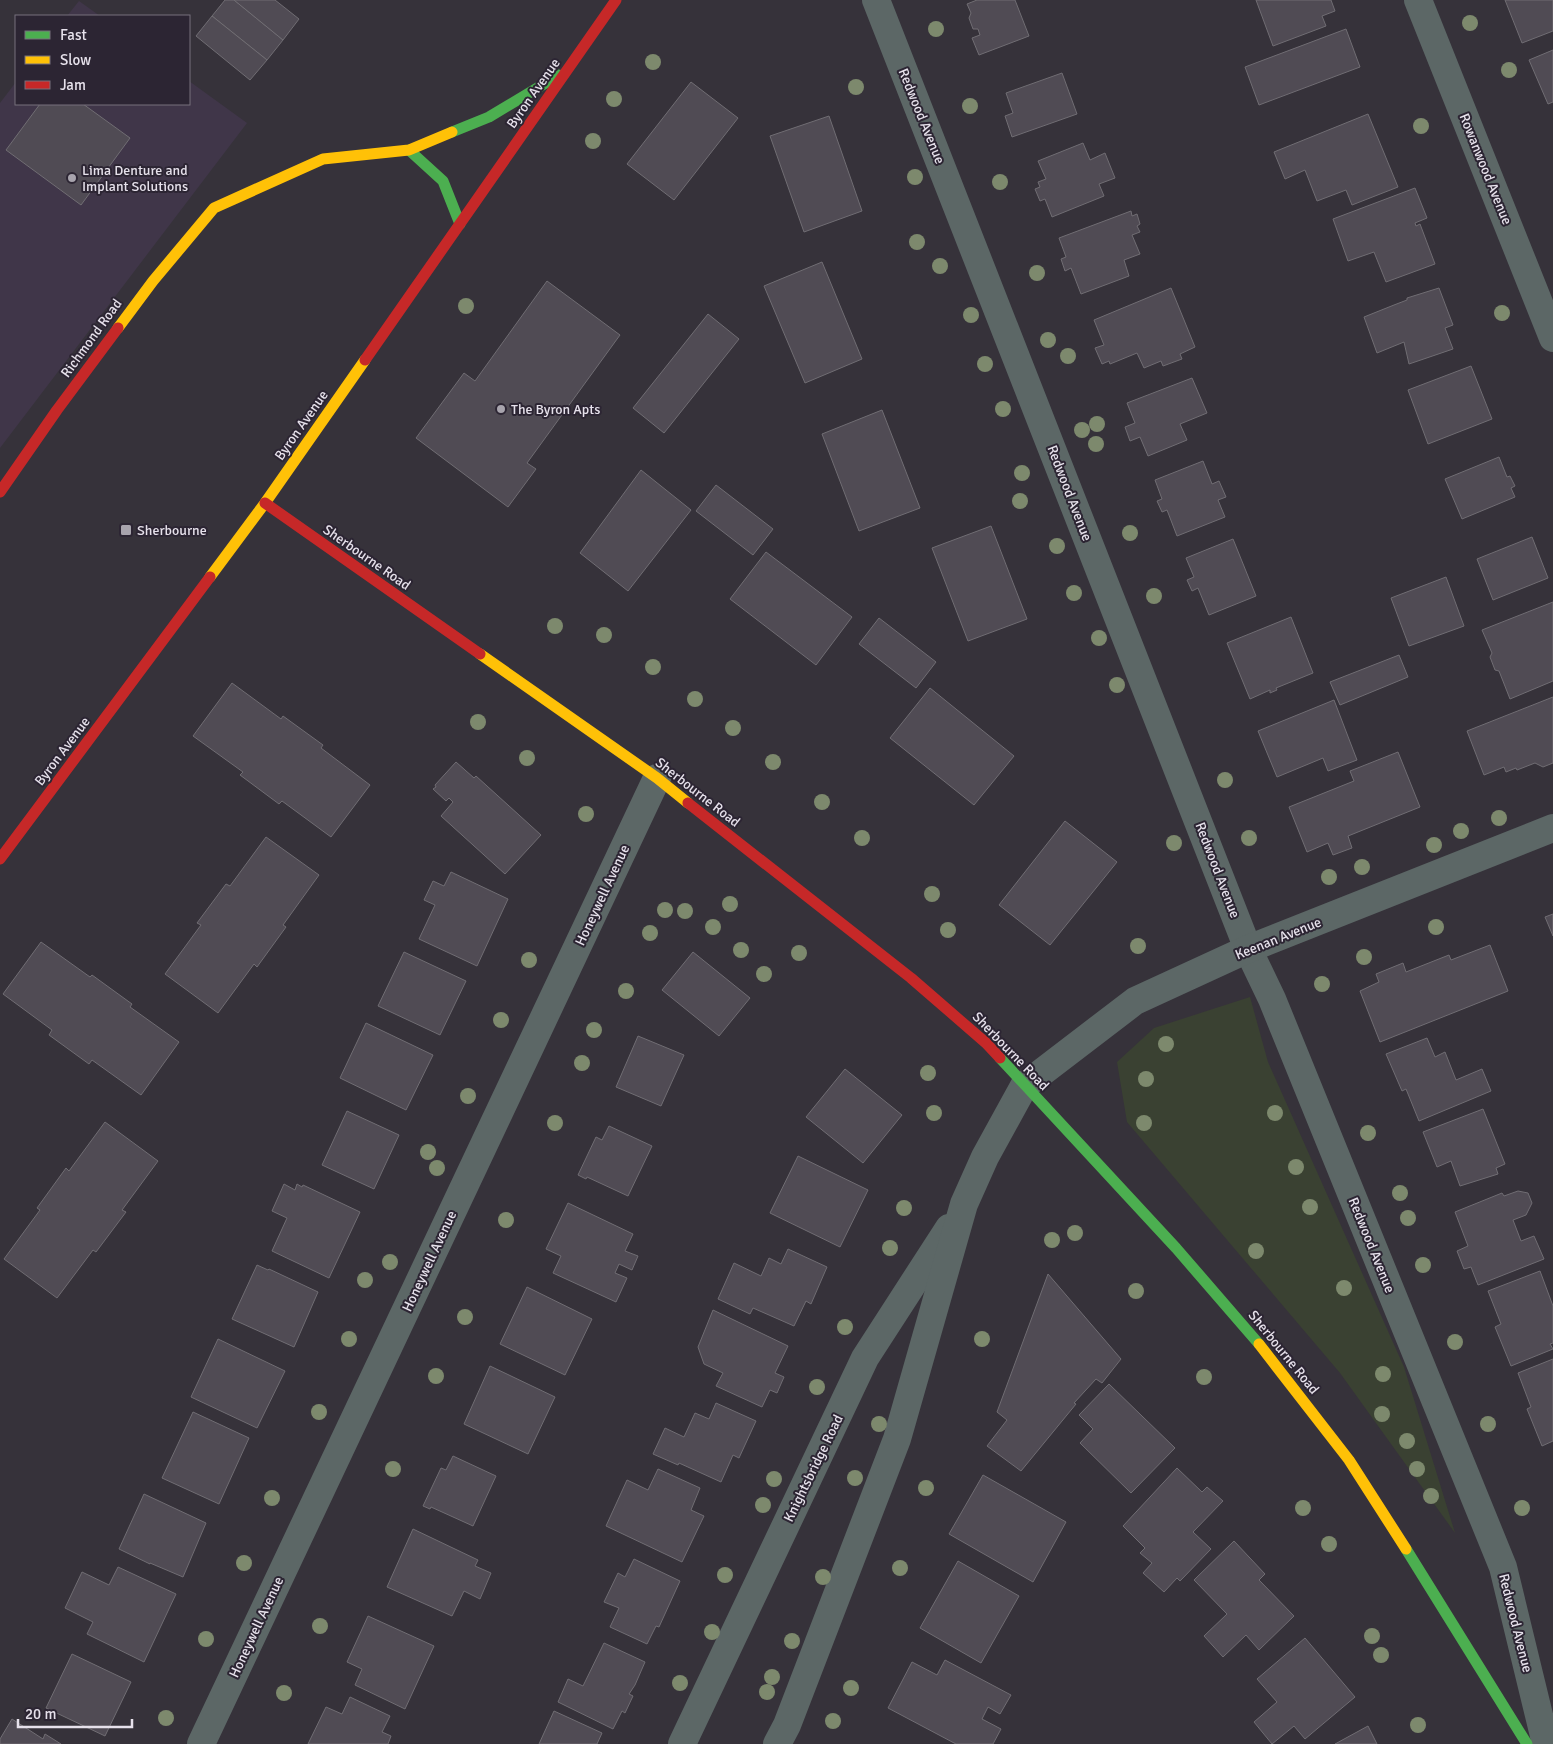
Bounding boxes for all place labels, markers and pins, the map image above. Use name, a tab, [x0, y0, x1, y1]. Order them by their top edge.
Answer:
place label: Lima Denture and Implant Solutions	[82, 162, 188, 195]
marker: Lima Denture and Implant Solutions	[66, 172, 78, 184]
place label: The Byron Apts	[511, 401, 600, 418]
marker: The Byron Apts	[495, 403, 507, 415]
place label: Sherbourne	[137, 522, 207, 539]
marker: Sherbourne	[119, 523, 133, 537]

